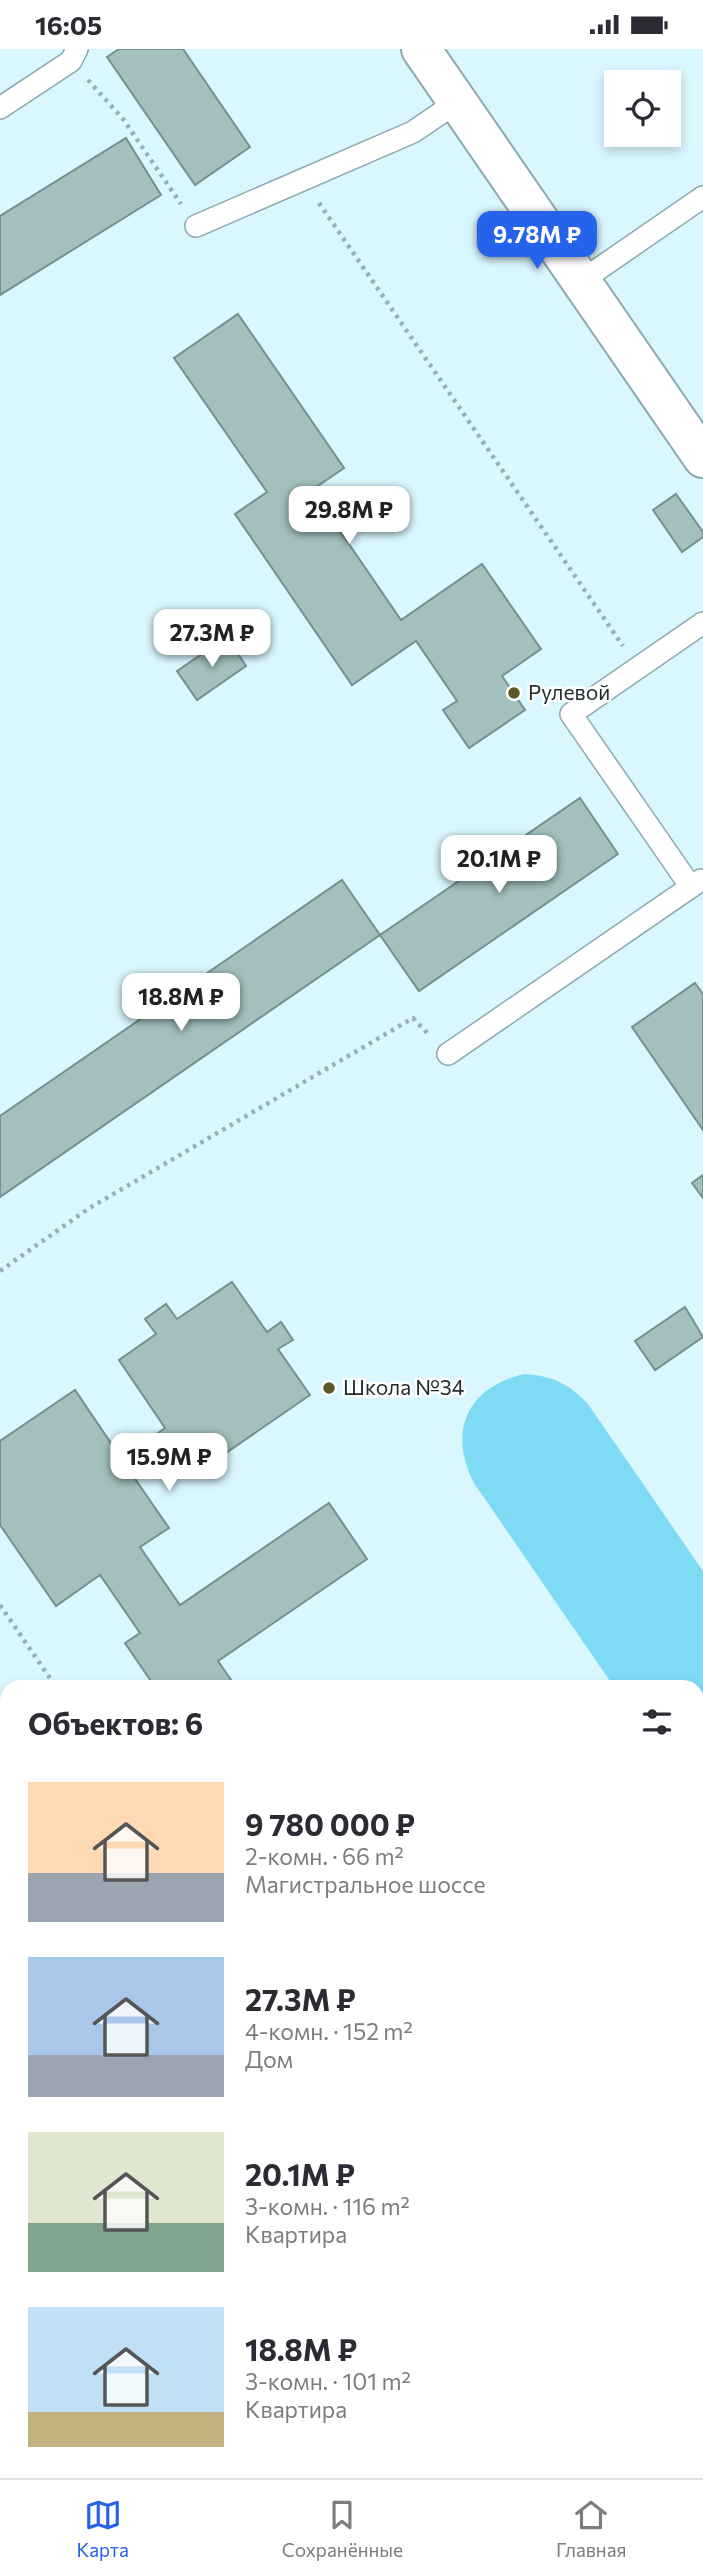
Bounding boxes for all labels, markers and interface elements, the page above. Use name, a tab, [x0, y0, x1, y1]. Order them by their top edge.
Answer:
text: 16:05	[35, 9, 102, 40]
map controls	[604, 70, 681, 147]
button: locate	[604, 70, 681, 147]
pin: 9.78M ₽	[472, 211, 602, 271]
text: 9.78M ₽	[493, 220, 581, 248]
pin: 29.8M ₽	[284, 487, 414, 546]
text: 29.8M ₽	[305, 495, 393, 523]
pin: 27.3M ₽	[147, 609, 277, 669]
text: 27.3M ₽	[170, 618, 254, 646]
place label: Рулевой	[528, 679, 610, 704]
marker: Рулевой	[506, 685, 522, 701]
pin: 20.1M ₽	[434, 835, 564, 895]
text: 20.1M ₽	[457, 844, 541, 872]
pin: 18.8M ₽	[116, 974, 246, 1033]
text: 18.8M ₽	[138, 982, 224, 1010]
place label: Школа №34	[343, 1374, 465, 1399]
marker: Школа №34	[321, 1380, 337, 1396]
pin: 15.9M ₽	[104, 1433, 234, 1493]
text: 15.9M ₽	[126, 1442, 212, 1470]
icon: filters	[638, 1703, 676, 1741]
text: Объектов: 6	[28, 1704, 203, 1741]
text: 9 780 000 ₽	[245, 1805, 415, 1842]
icon: home	[84, 1810, 168, 1894]
text: 2-комн. · 66 m²	[245, 1842, 404, 1870]
text: Магистральное шоссе	[245, 1870, 486, 1898]
text: 27.3M ₽	[245, 1980, 356, 2017]
icon: home	[84, 1985, 168, 2069]
text: 4-комн. · 152 m²	[245, 2017, 413, 2045]
text: Дом	[245, 2045, 293, 2073]
text: 20.1M ₽	[245, 2155, 355, 2192]
icon: home	[84, 2160, 168, 2244]
text: 3-комн. · 116 m²	[245, 2192, 410, 2220]
text: Квартира	[245, 2220, 347, 2248]
text: 18.8M ₽	[245, 2330, 357, 2367]
icon: home	[84, 2335, 168, 2419]
text: 3-комн. · 101 m²	[245, 2367, 411, 2395]
text: Квартира	[245, 2395, 347, 2423]
tab: Карта	[76, 2496, 129, 2561]
tab: Сохранённые	[282, 2496, 403, 2561]
tab: Главная	[556, 2496, 626, 2561]

